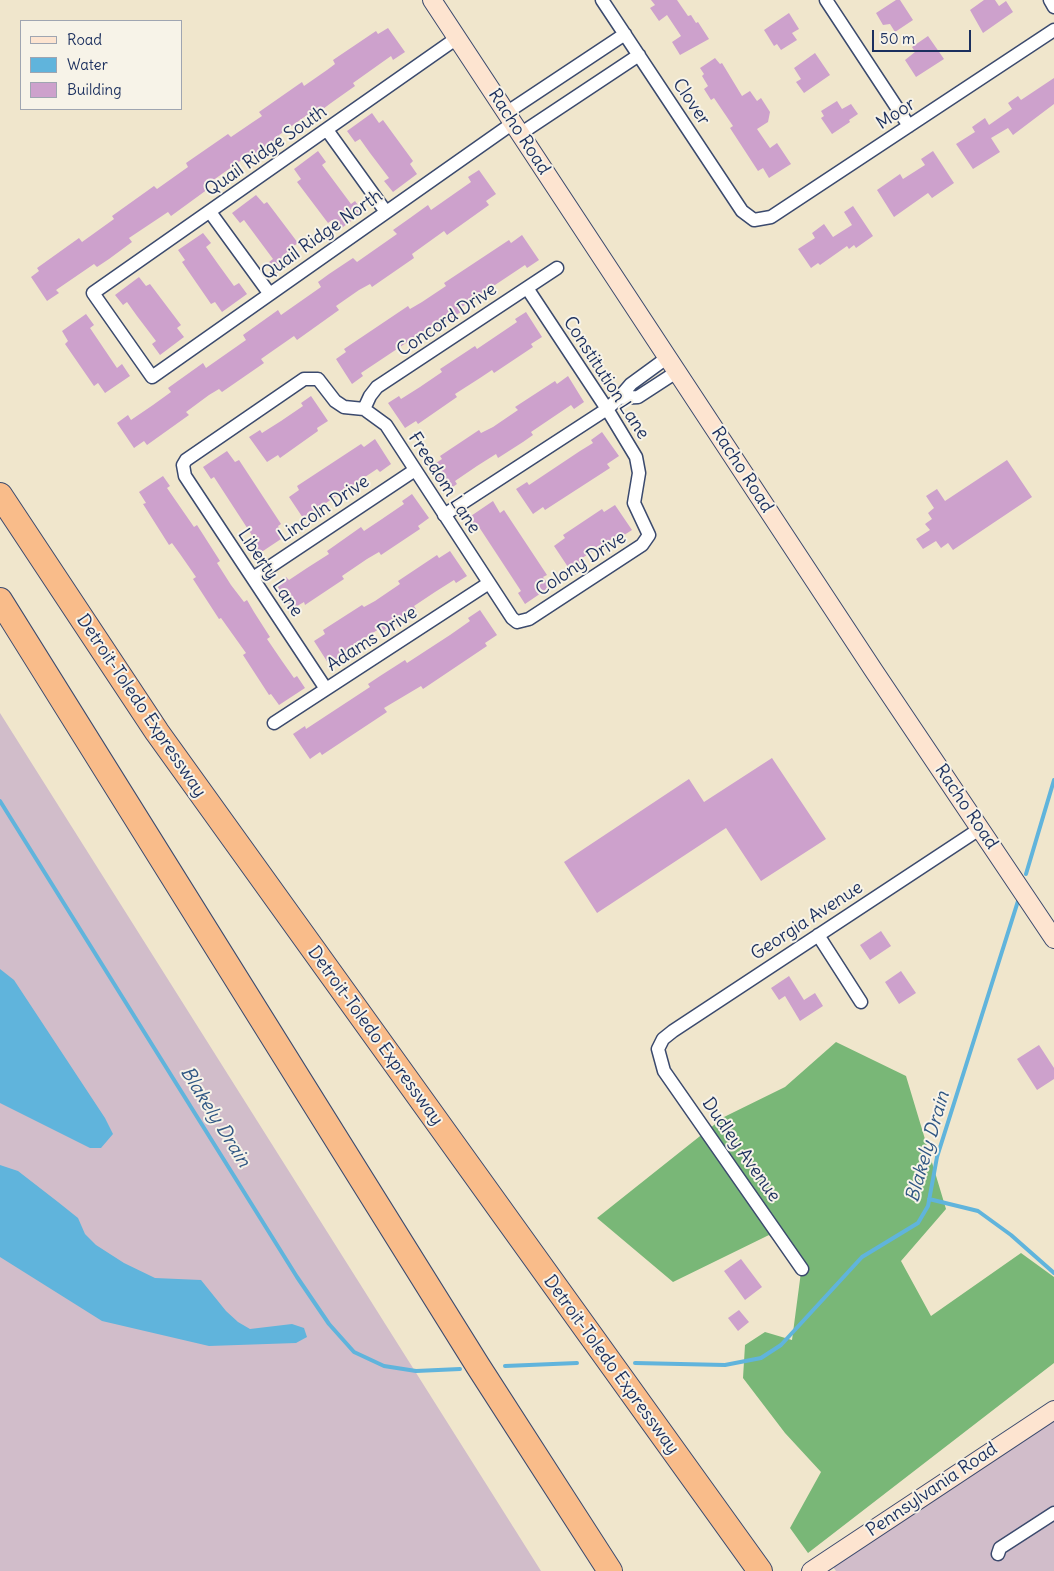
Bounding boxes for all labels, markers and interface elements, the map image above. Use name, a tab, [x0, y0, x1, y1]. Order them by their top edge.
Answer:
legend	[20, 20, 182, 110]
scale bar	[874, 20, 973, 52]
text: 50 m	[880, 29, 915, 48]
text: Road	[67, 30, 102, 49]
text: Water	[67, 55, 108, 74]
street label: Clover	[668, 75, 714, 129]
text: Building	[67, 80, 122, 99]
street label: Racho Road	[483, 85, 555, 179]
street label: Moor	[872, 93, 920, 135]
street label: Quail Ridge South	[201, 101, 331, 201]
street label: Quail Ridge North	[257, 185, 387, 285]
street label: Concord Drive	[393, 279, 501, 361]
street label: Constitution Lane	[558, 313, 654, 443]
street label: Racho Road	[706, 423, 778, 517]
street label: Freedom Lane	[403, 428, 485, 538]
street label: Lincoln Drive	[275, 471, 373, 547]
street label: Liberty Lane	[233, 525, 307, 621]
street label: Colony Drive	[532, 527, 630, 601]
street label: Adams Drive	[323, 602, 421, 676]
street label: Detroit-Toledo Expressway	[72, 610, 210, 802]
street label: Racho Road	[930, 760, 1002, 854]
street label: Georgia Avenue	[747, 877, 867, 965]
street label: Detroit-Toledo Expressway	[303, 942, 447, 1130]
water label: Blakely Drain	[175, 1063, 255, 1171]
water label: Blakely Drain	[901, 1089, 955, 1205]
street label: Dudley Avenue	[697, 1094, 785, 1206]
street label: Detroit-Toledo Expressway	[539, 1271, 683, 1459]
street label: Pennsylvania Road	[862, 1438, 1002, 1542]

